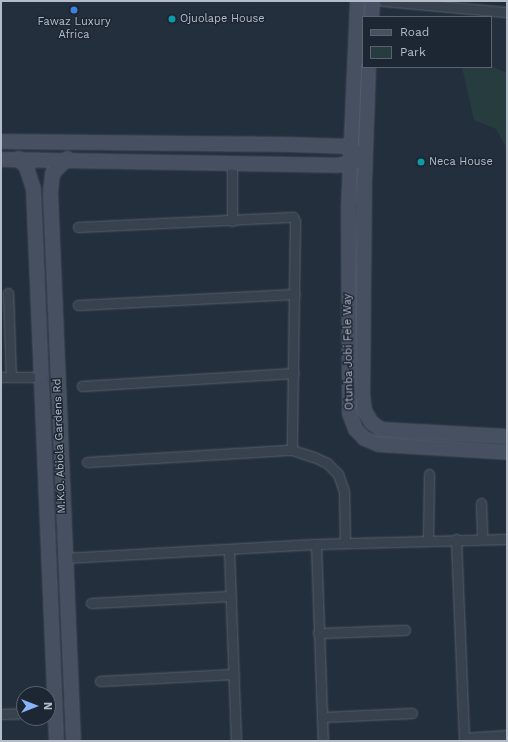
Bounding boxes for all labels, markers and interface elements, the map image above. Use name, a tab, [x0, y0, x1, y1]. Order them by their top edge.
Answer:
marker: Fawaz Luxury Africa	[69, 5, 79, 15]
place label: Ojuolape House	[180, 12, 265, 26]
marker: Ojuolape House	[167, 14, 177, 24]
place label: Fawaz Luxury Africa	[37, 16, 111, 42]
legend	[362, 16, 492, 68]
text: Road	[400, 25, 429, 39]
text: Park	[400, 45, 426, 59]
place label: Neca House	[429, 155, 493, 169]
marker: Neca House	[416, 157, 426, 167]
street label: Otunba Jobi Fele Way	[341, 293, 357, 411]
street label: M.K.O. Abiola Gardens Rd	[51, 378, 69, 514]
north arrow	[16, 686, 56, 726]
text: N	[41, 702, 54, 710]

